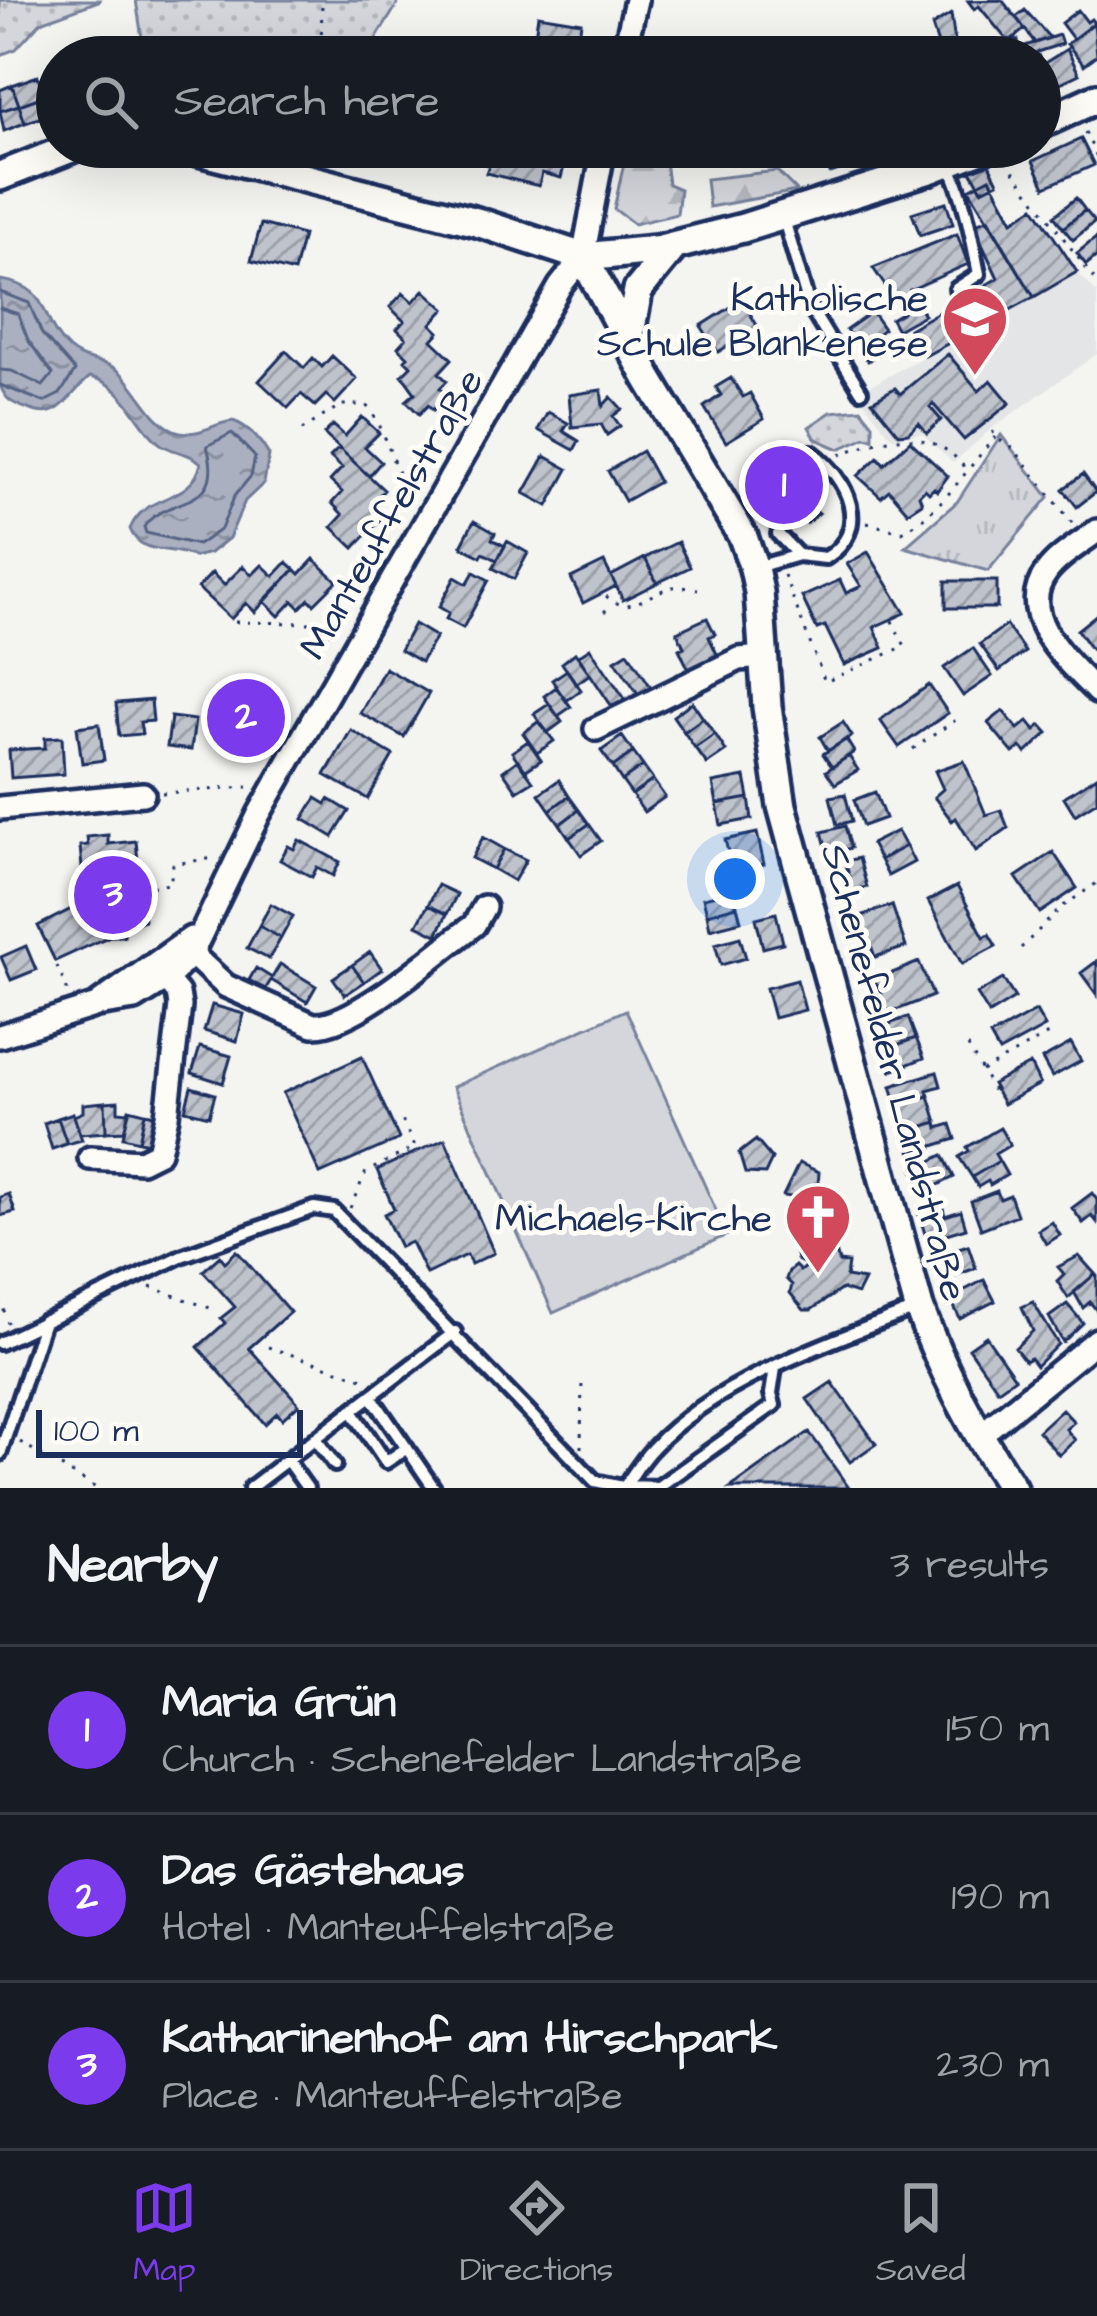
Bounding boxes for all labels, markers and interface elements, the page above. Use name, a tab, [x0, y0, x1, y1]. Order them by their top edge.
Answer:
search box	[36, 36, 1061, 168]
icon: search	[78, 69, 144, 135]
text: Search here	[174, 71, 440, 133]
place label: Katholische Schule Blankenese	[597, 273, 928, 372]
school or university icon: Katholische Schule Blankenese	[940, 284, 1010, 378]
street label: Manteuffelstraße	[287, 359, 498, 670]
pin: 1	[745, 440, 823, 530]
pin: 2	[207, 673, 285, 763]
street label: Schenefelder Landstraße	[806, 838, 980, 1307]
your location	[705, 849, 765, 909]
pin: 3	[74, 850, 152, 940]
church icon: Michaels-Kirche	[783, 1182, 853, 1276]
place label: Michaels-Kirche	[495, 1193, 772, 1247]
scale bar	[36, 1404, 303, 1457]
text: 100 m	[54, 1408, 139, 1454]
text: Nearby	[48, 1531, 218, 1602]
text: 3 results	[890, 1539, 1049, 1593]
text: Maria Grün	[162, 1672, 396, 1734]
text: 1	[85, 1703, 90, 1757]
text: 150 m	[946, 1703, 1049, 1757]
text: Church · Schenefelder Landstraße	[162, 1734, 802, 1788]
text: Das Gästehaus	[162, 1840, 464, 1902]
text: 2	[76, 1871, 98, 1925]
text: 190 m	[951, 1871, 1049, 1925]
text: Hotel · Manteuffelstraße	[162, 1902, 615, 1956]
text: Katharinenhof am Hirschpark	[162, 2008, 777, 2070]
text: 3	[77, 2039, 97, 2093]
text: 230 m	[936, 2039, 1049, 2093]
text: Place · Manteuffelstraße	[162, 2070, 623, 2124]
tab: Map	[131, 2175, 197, 2293]
tab: Directions	[460, 2175, 613, 2293]
tab: Saved	[876, 2175, 966, 2293]

